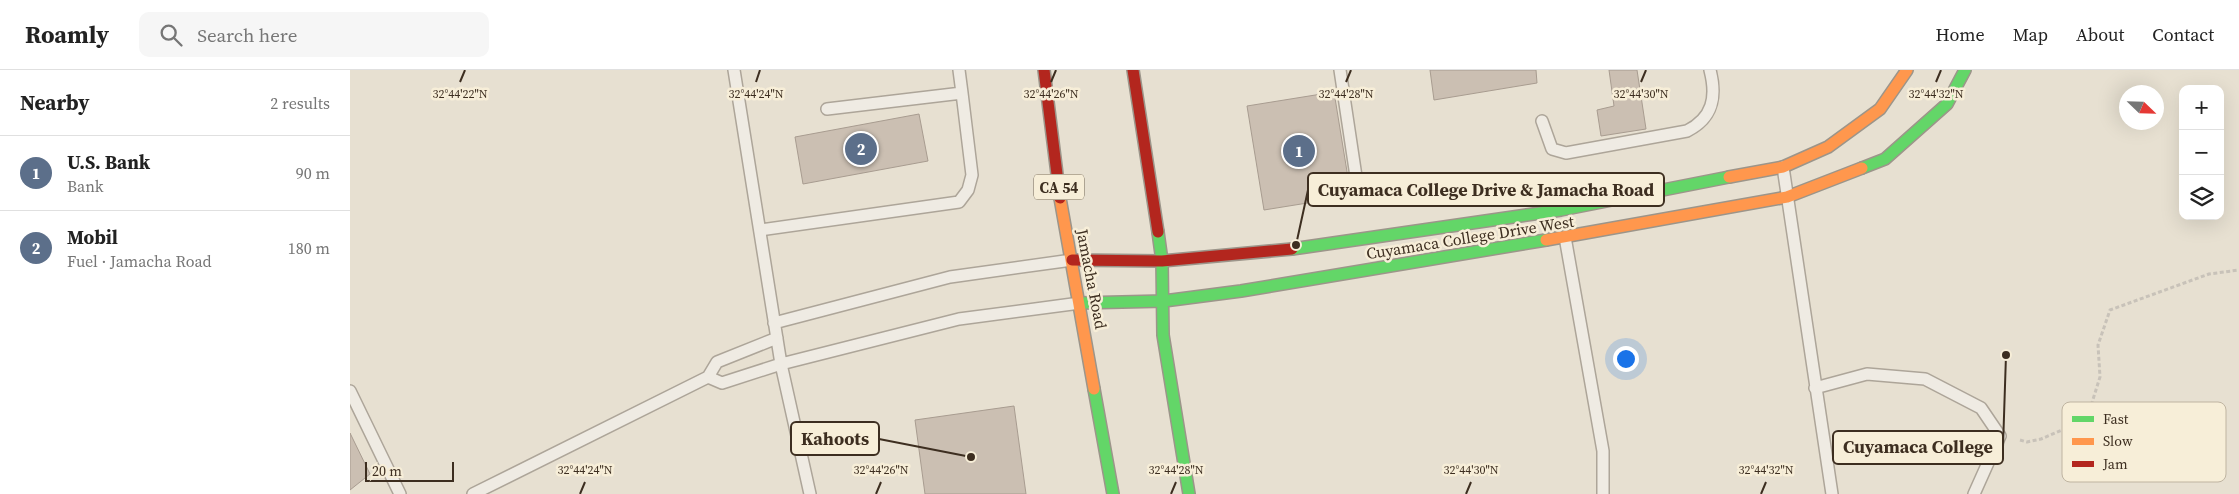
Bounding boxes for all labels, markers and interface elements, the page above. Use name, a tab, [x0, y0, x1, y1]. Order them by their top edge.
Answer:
search box	[139, 12, 489, 57]
text: Roamly	[25, 18, 109, 51]
icon: search	[157, 21, 185, 49]
text: Search here	[197, 22, 297, 48]
text: Home	[1936, 22, 1985, 47]
text: Map	[2013, 22, 2048, 47]
text: About	[2076, 22, 2124, 47]
text: Contact	[2152, 22, 2214, 47]
north arrow	[2119, 85, 2164, 130]
map controls	[2179, 85, 2224, 220]
button: +	[2179, 85, 2224, 130]
text: 32°44'22"N	[432, 86, 488, 102]
text: 32°44'24"N	[728, 86, 784, 102]
text: 32°44'26"N	[1023, 86, 1079, 102]
text: 32°44'28"N	[1318, 86, 1374, 102]
text: 32°44'30"N	[1613, 86, 1669, 102]
text: 32°44'32"N	[1908, 86, 1964, 102]
text: Nearby	[20, 88, 90, 117]
text: 2 results	[270, 92, 330, 114]
pin: 2	[845, 130, 877, 168]
button: −	[2179, 130, 2224, 175]
pin: 1	[1283, 132, 1315, 170]
text: U.S. Bank	[67, 149, 150, 175]
text: 1	[32, 162, 40, 184]
text: 90 m	[296, 162, 330, 184]
callout: Cuyamaca College Drive & Jamacha Road	[1308, 173, 1664, 206]
road number: CA 54	[1034, 174, 1084, 200]
text: Bank	[67, 175, 104, 197]
button: layers	[2179, 175, 2224, 220]
text: Cuyamaca College Drive & Jamacha Road	[1318, 177, 1655, 202]
street label: Cuyamaca College Drive West	[1365, 210, 1576, 264]
text: Mobil	[67, 224, 118, 250]
street label: Jamacha Road	[1071, 226, 1112, 331]
text: 2	[32, 237, 40, 259]
text: 180 m	[288, 237, 330, 259]
text: Fuel · Jamacha Road	[67, 250, 212, 272]
your location	[1613, 346, 1639, 372]
legend	[2062, 402, 2226, 482]
text: Fast	[2103, 409, 2129, 429]
callout: Kahoots	[791, 422, 879, 455]
text: Kahoots	[801, 426, 869, 451]
callout: Cuyamaca College	[1833, 431, 2003, 464]
text: Slow	[2103, 431, 2133, 451]
text: Cuyamaca College	[1843, 434, 1993, 459]
text: Jam	[2102, 454, 2128, 474]
scale bar	[365, 459, 454, 482]
text: 20 m	[372, 461, 402, 481]
text: 32°44'24"N	[557, 462, 613, 478]
text: 32°44'26"N	[853, 462, 909, 478]
text: 32°44'28"N	[1148, 462, 1204, 478]
text: 32°44'30"N	[1443, 462, 1499, 478]
text: 32°44'32"N	[1738, 462, 1794, 478]

